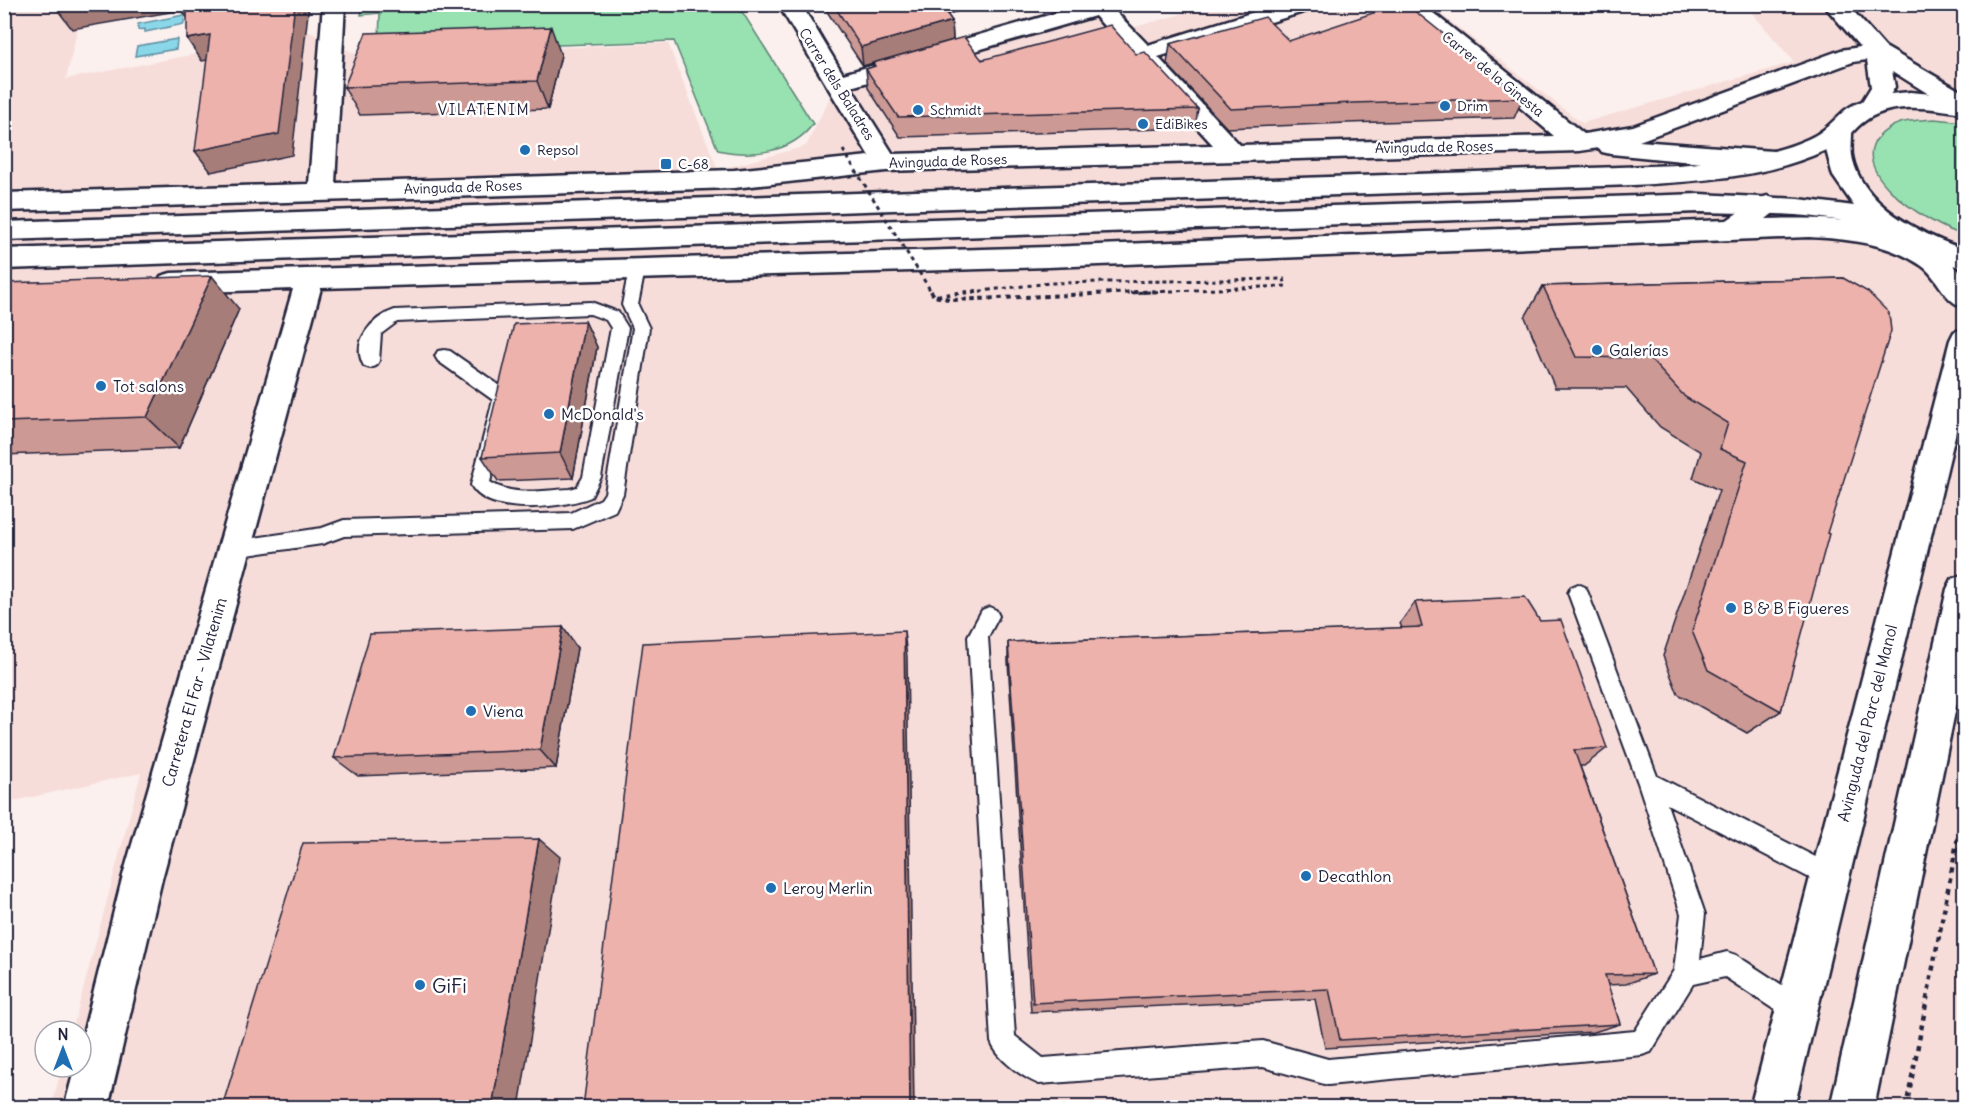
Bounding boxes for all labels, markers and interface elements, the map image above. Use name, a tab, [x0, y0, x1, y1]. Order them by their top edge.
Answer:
street label: Carrer dels Baladres	[795, 25, 879, 143]
street label: Carrer de la Ginesta	[1438, 27, 1548, 121]
place label: Drim	[1457, 97, 1488, 115]
marker: Drim	[1438, 99, 1452, 113]
district label: VILATENIM	[438, 100, 530, 119]
place label: Schmidt	[930, 101, 982, 119]
marker: Schmidt	[911, 103, 925, 117]
place label: EdiBikes	[1155, 115, 1208, 133]
marker: EdiBikes	[1136, 117, 1150, 131]
street label: Avinguda de Roses	[1375, 137, 1493, 157]
place label: Repsol	[537, 141, 579, 159]
marker: Repsol	[518, 143, 532, 157]
street label: Avinguda de Roses	[889, 150, 1007, 172]
place label: C-68	[678, 155, 709, 173]
marker: C-68	[659, 157, 673, 171]
street label: Avinguda de Roses	[404, 176, 522, 198]
place label: Galerías	[1609, 340, 1668, 360]
marker: Galerías	[1590, 343, 1604, 357]
place label: Tot salons	[113, 376, 184, 396]
marker: Tot salons	[94, 379, 108, 393]
place label: McDonald's	[561, 404, 644, 424]
marker: McDonald's	[542, 407, 556, 421]
street label: Carretera El Far - Vilatenim	[157, 595, 231, 789]
place label: B & B Figueres	[1743, 598, 1849, 618]
marker: B & B Figueres	[1724, 601, 1738, 615]
street label: Avinguda del Parc del Manol	[1833, 622, 1901, 824]
place label: Viena	[483, 701, 524, 721]
marker: Viena	[464, 704, 478, 718]
place label: Decathlon	[1318, 866, 1392, 886]
marker: Decathlon	[1299, 869, 1313, 883]
place label: Leroy Merlin	[783, 878, 873, 898]
marker: Leroy Merlin	[764, 881, 778, 895]
place label: GiFi	[432, 973, 467, 998]
marker: GiFi	[413, 978, 427, 992]
north arrow	[33, 1019, 93, 1079]
text: N	[57, 1024, 69, 1044]

